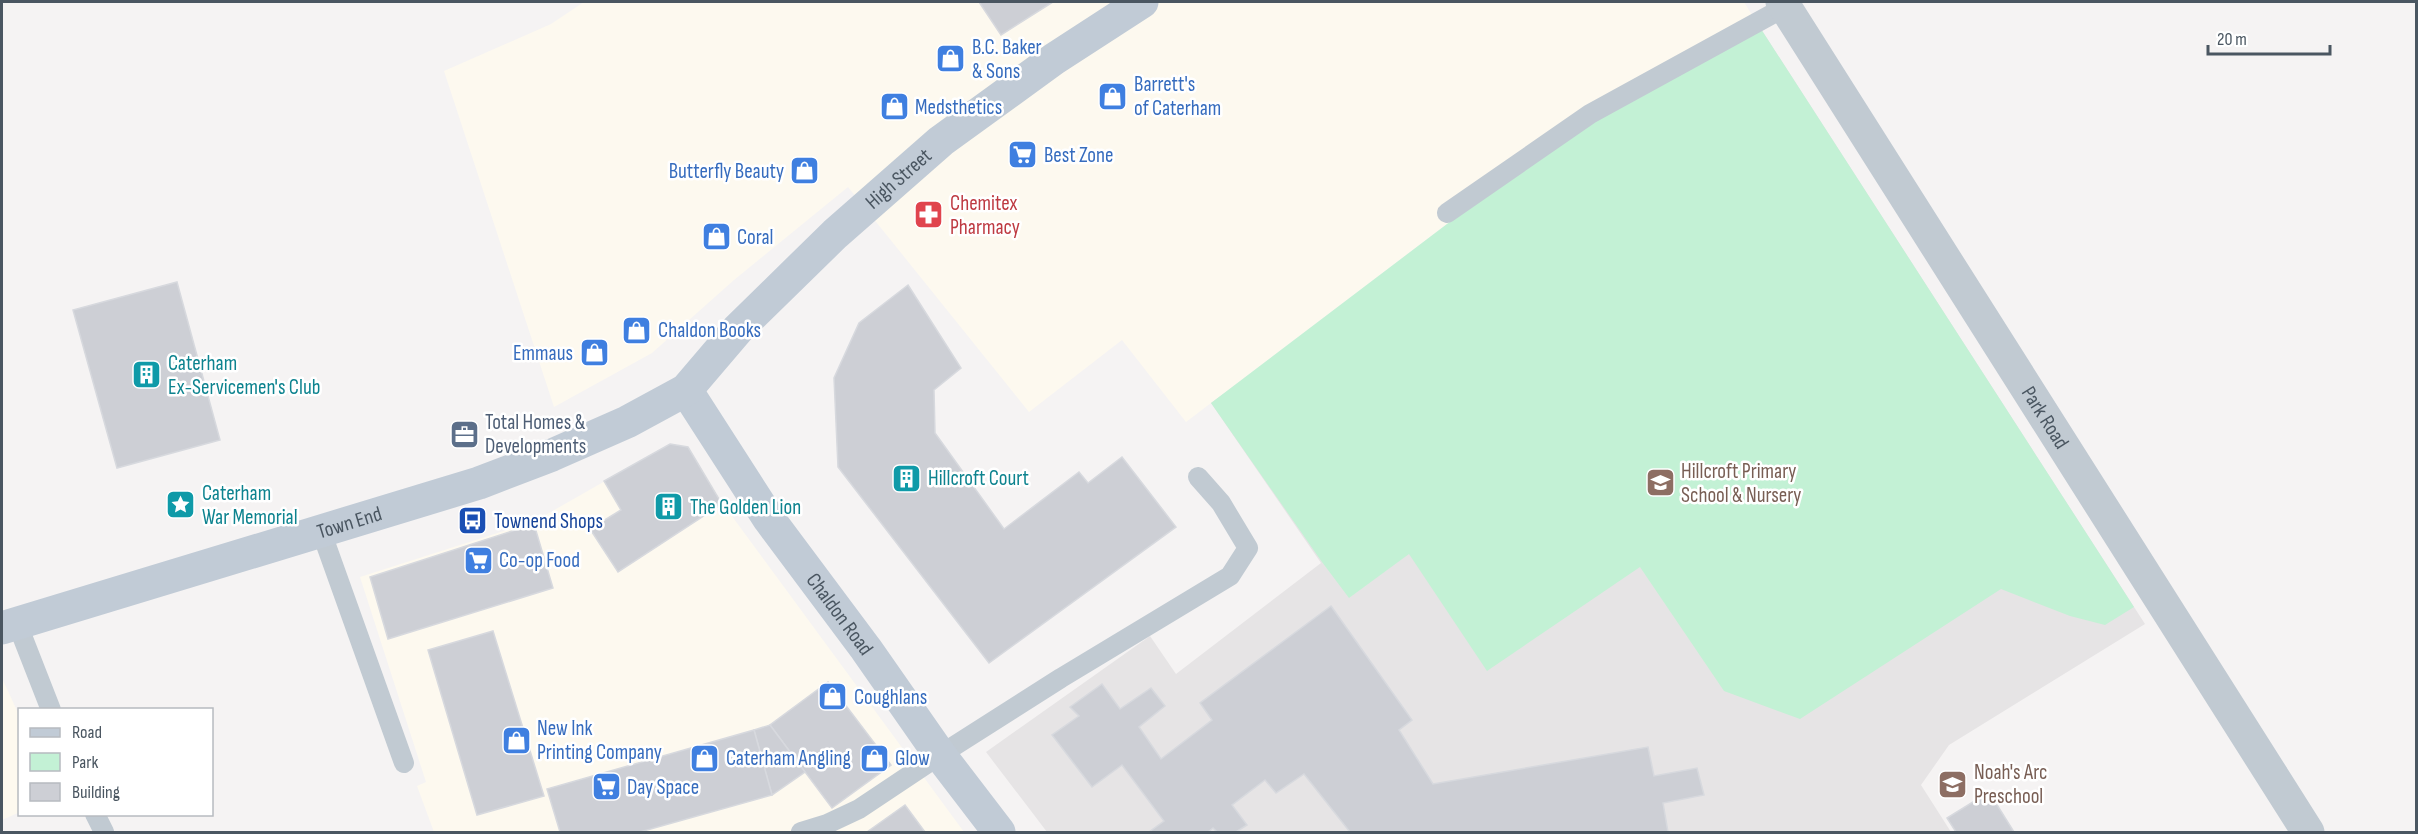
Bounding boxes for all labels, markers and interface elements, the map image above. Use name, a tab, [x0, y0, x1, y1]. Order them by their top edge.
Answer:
scale bar	[2208, 18, 2330, 56]
text: 20 m	[2217, 29, 2247, 50]
place label: B.C. Baker & Sons	[972, 35, 1042, 84]
shop icon: B.C. Baker & Sons	[935, 43, 967, 75]
place label: Barrett's of Caterham	[1134, 72, 1221, 121]
shop icon: Barrett's of Caterham	[1097, 80, 1129, 112]
shop icon: Medsthetics	[878, 91, 910, 123]
place label: Medsthetics	[915, 95, 1002, 120]
supermarket icon: Best Zone	[1007, 139, 1039, 171]
street label: High Street	[860, 143, 937, 214]
place label: Best Zone	[1044, 143, 1114, 168]
shop icon: Butterfly Beauty	[789, 155, 821, 187]
place label: Butterfly Beauty	[669, 159, 784, 184]
place label: Chemitex Pharmacy	[950, 191, 1020, 240]
pharmacy icon: Chemitex Pharmacy	[913, 199, 945, 231]
shop icon: Coral	[700, 221, 732, 253]
place label: Coral	[737, 225, 773, 250]
shop icon: Chaldon Books	[621, 314, 653, 346]
place label: Chaldon Books	[658, 318, 761, 343]
shop icon: Emmaus	[578, 337, 610, 369]
place label: Emmaus	[513, 341, 573, 366]
place label: Caterham Ex-Servicemen's Club	[168, 351, 320, 400]
building icon: Caterham Ex-Servicemen's Club	[131, 359, 163, 391]
street label: Park Road	[2016, 382, 2074, 453]
place label: Total Homes & Developments	[485, 410, 586, 459]
office icon: Total Homes & Developments	[448, 418, 480, 450]
place label: Hillcroft Primary School & Nursery	[1681, 459, 1801, 508]
building icon: Hillcroft Court	[891, 462, 923, 494]
place label: Hillcroft Court	[928, 466, 1029, 491]
school or university icon: Hillcroft Primary School & Nursery	[1644, 467, 1676, 499]
place label: Caterham War Memorial	[202, 481, 298, 530]
place icon: Caterham War Memorial	[165, 489, 197, 521]
building icon: The Golden Lion	[653, 491, 685, 523]
place label: The Golden Lion	[690, 495, 801, 520]
street label: Town End	[314, 501, 385, 544]
bus stop icon: Townend Shops	[457, 505, 489, 537]
place label: Townend Shops	[494, 509, 603, 534]
supermarket icon: Co-op Food	[462, 544, 494, 576]
place label: Co-op Food	[499, 548, 580, 573]
street label: Chaldon Road	[801, 568, 879, 660]
shop icon: Coughlans	[817, 681, 849, 713]
place label: Coughlans	[854, 685, 927, 710]
legend	[18, 708, 213, 816]
place label: New Ink Printing Company	[537, 716, 662, 765]
text: Road	[72, 722, 102, 743]
shop icon: New Ink Printing Company	[500, 724, 532, 756]
shop icon: Caterham Angling	[689, 742, 721, 774]
shop icon: Glow	[858, 742, 890, 774]
place label: Caterham Angling	[726, 746, 851, 771]
place label: Glow	[895, 746, 930, 771]
text: Park	[72, 752, 98, 773]
place label: Noah's Arc Preschool	[1974, 760, 2047, 809]
school or university icon: Noah's Arc Preschool	[1937, 768, 1969, 800]
supermarket icon: Day Space	[590, 771, 622, 803]
place label: Day Space	[627, 775, 699, 800]
text: Building	[72, 782, 120, 803]

